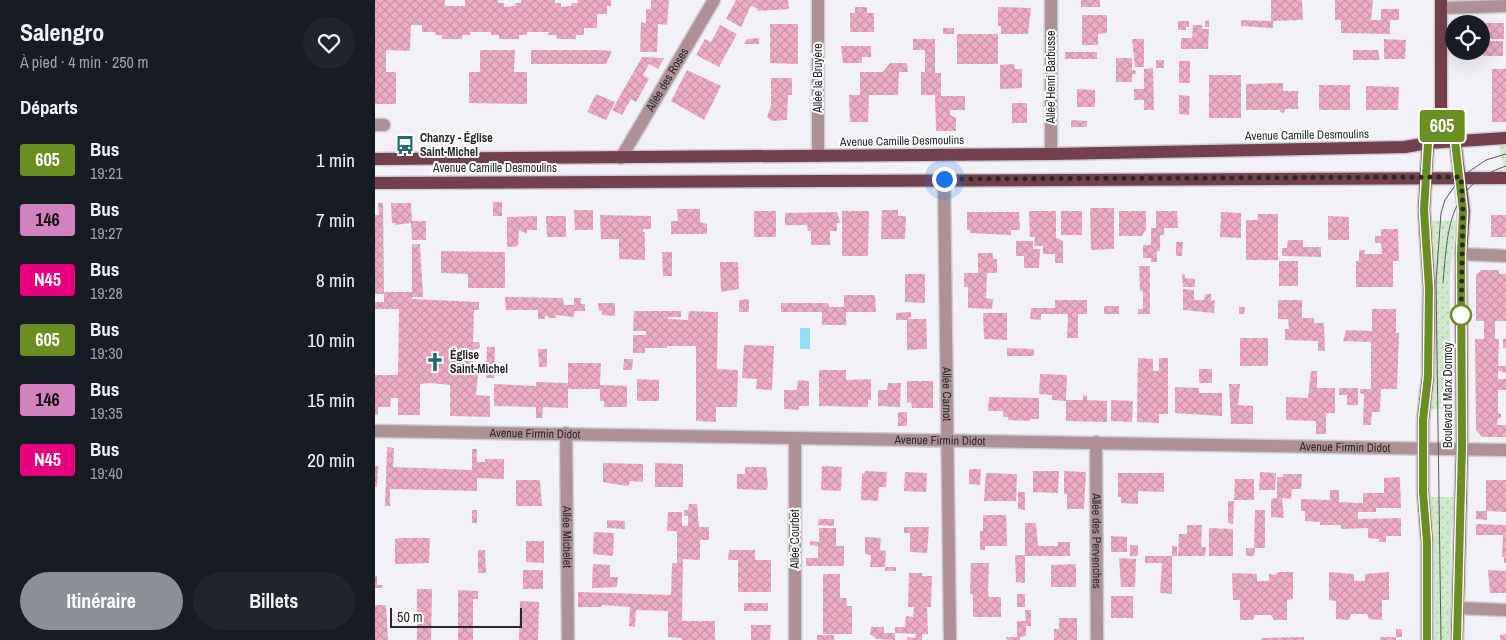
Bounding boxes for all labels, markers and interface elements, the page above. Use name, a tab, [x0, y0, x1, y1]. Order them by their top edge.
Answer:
map controls	[1445, 15, 1490, 60]
button: locate	[1445, 15, 1490, 60]
text: Salengro	[20, 16, 104, 48]
button: heart	[303, 17, 355, 69]
street label: Allée Henri Barbusse	[1043, 31, 1059, 124]
street label: Allée la Bruyère	[810, 43, 826, 114]
street label: Allée des Roses	[642, 45, 692, 115]
text: À pied · 4 min · 250 m	[20, 51, 148, 73]
text: Départs	[20, 94, 78, 120]
line badge: 605	[1413, 110, 1471, 142]
text: 605	[1430, 113, 1454, 138]
street label: Avenue Camille Desmoulins	[1244, 126, 1369, 144]
place label: Chanzy - Église Saint-Michel	[420, 130, 493, 160]
street label: Avenue Camille Desmoulins	[839, 132, 964, 150]
bus stop icon: Chanzy - Église Saint-Michel	[394, 134, 416, 156]
text: Bus	[90, 136, 119, 162]
text: 605	[35, 147, 60, 172]
text: 1 min	[316, 147, 355, 173]
street label: Avenue Camille Desmoulins	[432, 160, 557, 176]
text: 19:21	[90, 162, 123, 184]
your location	[932, 167, 957, 192]
text: Bus	[90, 196, 119, 222]
text: 146	[35, 207, 60, 232]
text: 7 min	[316, 207, 355, 233]
text: 19:27	[90, 222, 123, 244]
text: Bus	[90, 256, 119, 282]
text: N45	[34, 267, 61, 292]
text: 8 min	[316, 267, 355, 293]
text: 19:28	[90, 282, 123, 304]
unlabelled marker	[1450, 304, 1472, 326]
text: Bus	[90, 316, 119, 342]
text: 605	[35, 327, 60, 352]
text: 10 min	[307, 327, 355, 353]
text: 19:30	[90, 342, 123, 364]
street label: Boulevard Marx Dormoy	[1440, 342, 1456, 448]
place label: Église Saint-Michel	[450, 347, 508, 377]
church icon: Église Saint-Michel	[424, 351, 446, 373]
street label: Allée Carnot	[938, 366, 955, 421]
text: Bus	[90, 376, 119, 402]
text: 146	[35, 387, 60, 412]
text: 15 min	[307, 387, 355, 413]
text: 19:35	[90, 402, 123, 424]
street label: Avenue Firmin Didot	[488, 425, 581, 442]
street label: Avenue Firmin Didot	[893, 432, 986, 449]
text: Bus	[90, 436, 119, 462]
street label: Avenue Firmin Didot	[1298, 439, 1391, 456]
text: N45	[34, 447, 61, 472]
text: 20 min	[307, 447, 355, 473]
text: 19:40	[90, 462, 123, 484]
street label: Allée des Pervenches	[1088, 492, 1105, 589]
street label: Allée Michelet	[559, 505, 575, 568]
street label: Allée Courbet	[787, 509, 803, 570]
button: Itinéraire	[20, 572, 183, 630]
button: Billets	[193, 572, 355, 630]
scale bar	[390, 605, 523, 628]
text: 50 m	[397, 608, 423, 626]

